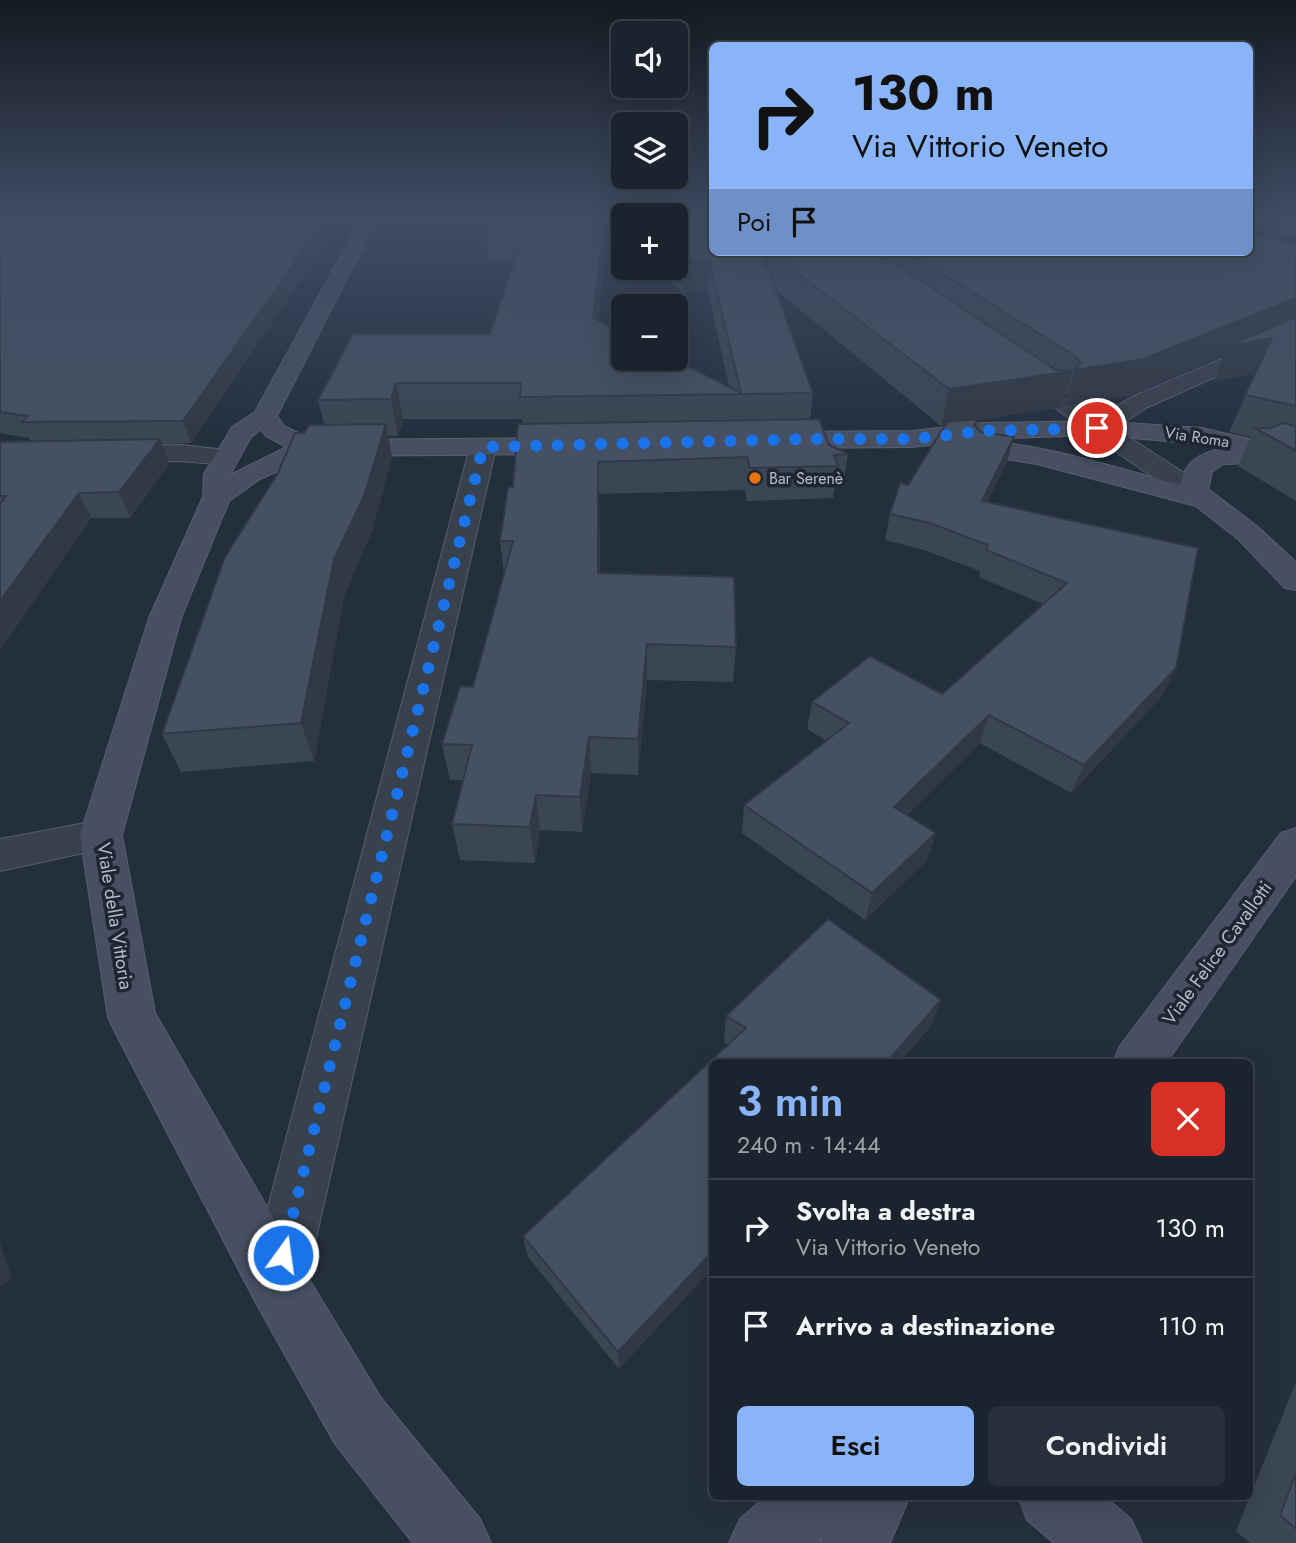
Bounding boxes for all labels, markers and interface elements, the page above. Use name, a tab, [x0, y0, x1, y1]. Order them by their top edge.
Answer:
map controls	[611, 21, 688, 371]
button: sound	[611, 21, 688, 98]
text: 130 m	[852, 58, 995, 128]
icon: right	[737, 70, 828, 161]
button: layers	[611, 112, 688, 189]
text: Via Vittorio Veneto	[852, 123, 1109, 169]
button: +	[611, 203, 688, 280]
text: Poi	[737, 203, 771, 241]
icon: arrive	[785, 203, 823, 241]
button: −	[611, 294, 688, 371]
pin	[1067, 398, 1127, 458]
icon: arrive	[1078, 409, 1116, 447]
street label: Via Roma	[1163, 421, 1231, 453]
place label: Bar Serenè	[769, 467, 843, 490]
marker: Bar Serenè	[747, 470, 763, 486]
street label: Viale della Vittoria	[90, 841, 140, 991]
street label: Viale Felice Cavallotti	[1156, 876, 1278, 1030]
text: 3 min	[737, 1071, 843, 1132]
button: close	[1151, 1082, 1225, 1156]
text: 240 m · 14:44	[737, 1128, 880, 1162]
text: Svolta a destra	[796, 1192, 976, 1230]
icon: right	[737, 1209, 775, 1247]
text: 130 m	[1155, 1209, 1225, 1247]
position arrow	[246, 1218, 320, 1292]
text: Via Vittorio Veneto	[796, 1230, 980, 1264]
icon: arrive	[737, 1307, 775, 1345]
text: Arrivo a destinazione	[796, 1307, 1055, 1345]
text: 110 m	[1158, 1307, 1225, 1345]
button: Esci	[737, 1406, 974, 1486]
button: Condividi	[988, 1406, 1225, 1486]

